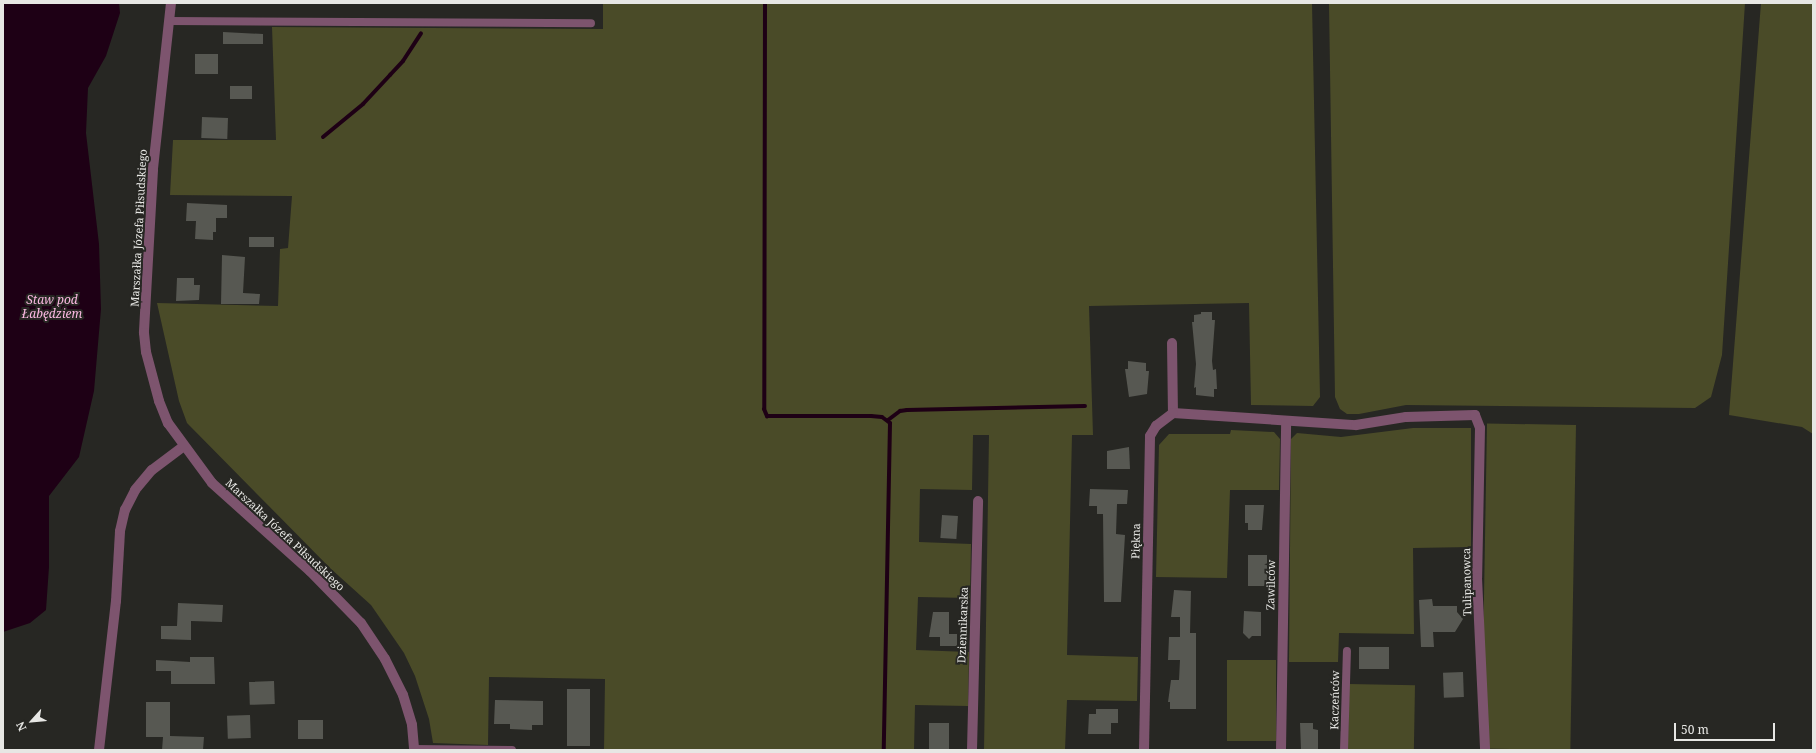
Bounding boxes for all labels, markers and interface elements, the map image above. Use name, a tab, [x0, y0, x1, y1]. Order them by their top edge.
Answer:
street label: Marszałka Józefa Piłsudskiego	[128, 149, 150, 307]
water label: Staw pod Łabędziem	[22, 293, 82, 321]
street label: Marszałka Józefa Piłsudskiego	[223, 476, 347, 594]
street label: Piękna	[1129, 523, 1143, 559]
street label: Tulipanowca	[1460, 548, 1474, 616]
street label: Zawilców	[1264, 560, 1278, 610]
street label: Dziennikarska	[955, 587, 971, 663]
street label: Kaczeńców	[1328, 670, 1342, 730]
north arrow	[12, 701, 52, 741]
scale bar	[1676, 715, 1777, 741]
text: N	[12, 719, 30, 734]
text: 50 m	[1681, 721, 1709, 738]

